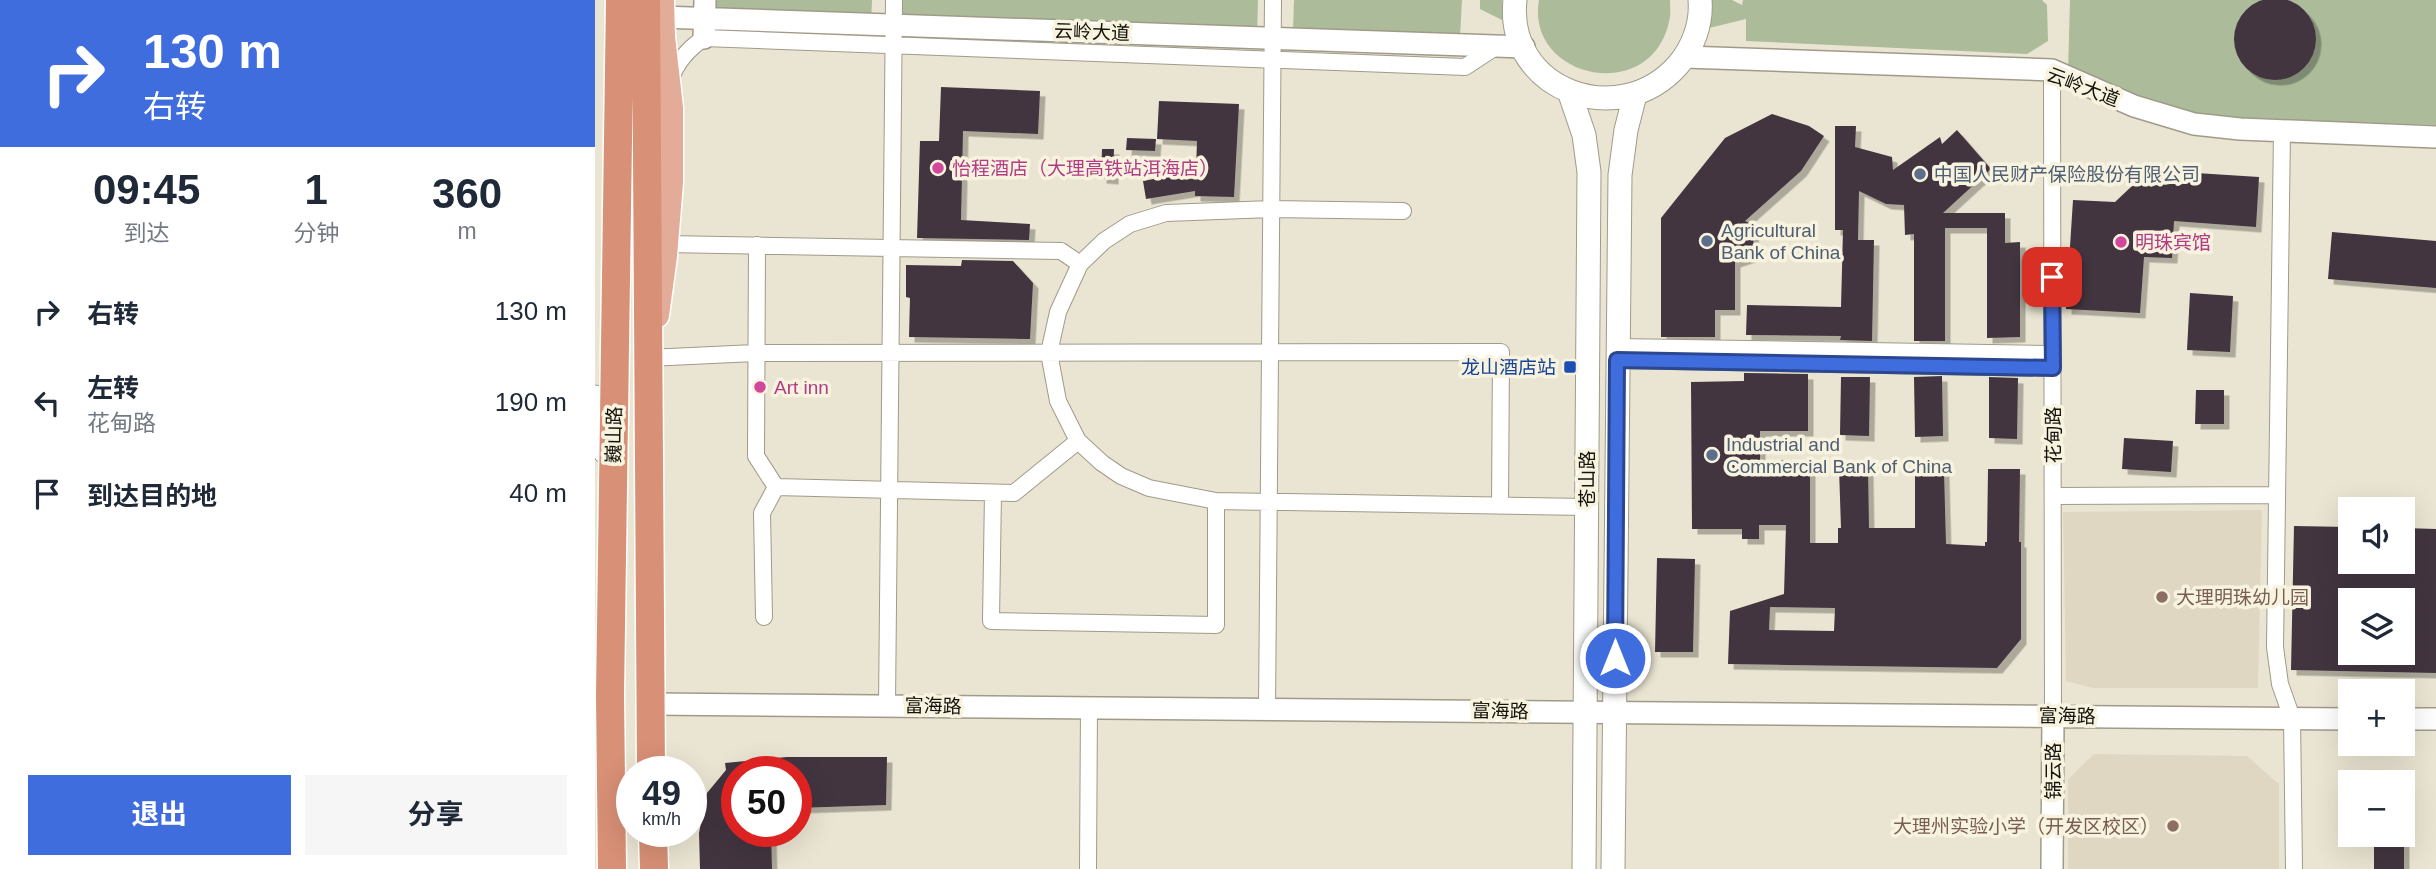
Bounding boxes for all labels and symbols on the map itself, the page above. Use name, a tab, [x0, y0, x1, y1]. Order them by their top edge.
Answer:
street label: 云岭大道	[1054, 20, 1130, 44]
street label: 云岭大道	[2044, 64, 2122, 110]
place label: 怡程酒店（大理高铁站洱海店）	[952, 158, 1218, 179]
marker: 怡程酒店（大理高铁站洱海店）	[930, 160, 946, 176]
place label: 中国人民财产保险股份有限公司	[1934, 164, 2200, 185]
marker: 中国人民财产保险股份有限公司	[1912, 166, 1928, 182]
place label: Agricultural Bank of China	[1721, 220, 1841, 263]
place label: 明珠宾馆	[2135, 232, 2211, 253]
marker: Agricultural Bank of China	[1699, 233, 1715, 249]
marker: 明珠宾馆	[2113, 234, 2129, 250]
pin	[2022, 247, 2082, 307]
place label: 龙山酒店站	[1461, 357, 1556, 378]
marker: 龙山酒店站	[1562, 359, 1578, 375]
place label: Art inn	[774, 377, 829, 398]
marker: Art inn	[752, 379, 768, 395]
street label: 巍山路	[603, 406, 625, 464]
street label: 花甸路	[2043, 406, 2064, 464]
place label: Industrial and Commercial Bank of China	[1726, 434, 1952, 477]
marker: Industrial and Commercial Bank of China	[1704, 447, 1720, 463]
street label: 苍山路	[1577, 450, 1598, 508]
place label: 大理明珠幼儿园	[2176, 587, 2309, 608]
marker: 大理明珠幼儿园	[2154, 589, 2170, 605]
position arrow	[1578, 621, 1652, 695]
street label: 富海路	[904, 695, 962, 717]
street label: 富海路	[1471, 700, 1529, 722]
street label: 富海路	[2038, 705, 2096, 727]
street label: 锦云路	[2043, 742, 2064, 800]
speed limit sign: 50	[721, 756, 812, 847]
place label: 大理州实验小学（开发区校区）	[1893, 816, 2159, 837]
marker: 大理州实验小学（开发区校区）	[2165, 818, 2181, 834]

